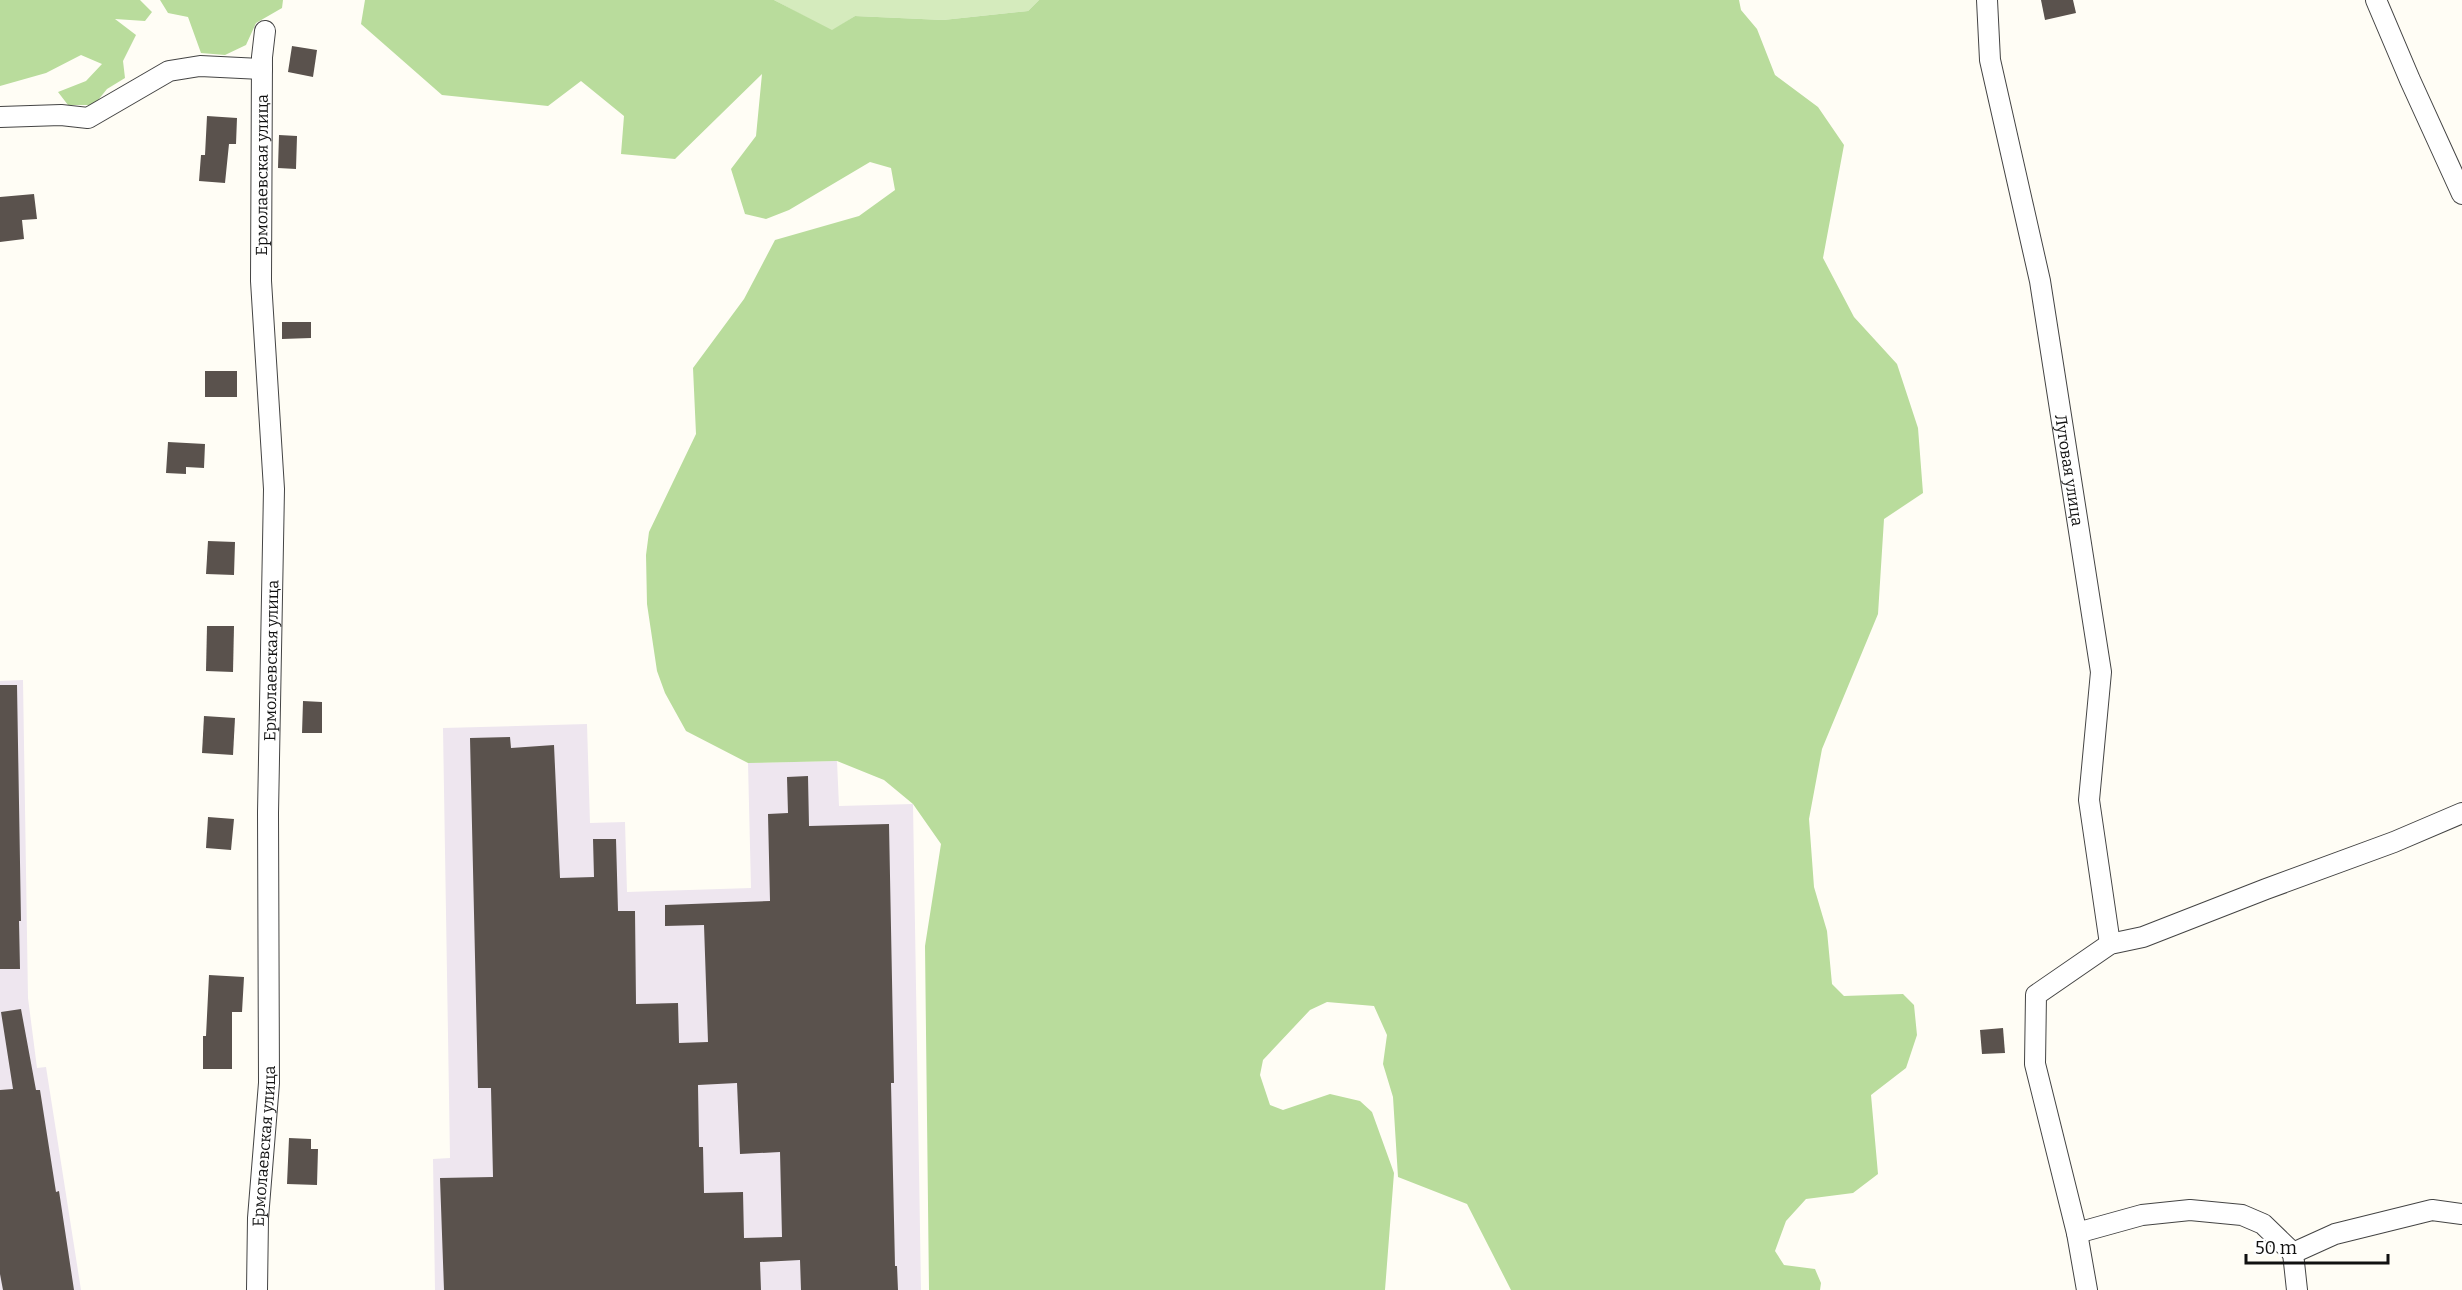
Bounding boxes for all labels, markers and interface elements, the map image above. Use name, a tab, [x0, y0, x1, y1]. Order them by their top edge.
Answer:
street label: Ермолаевская улица	[252, 94, 272, 256]
street label: Луговая улица	[2051, 413, 2087, 527]
street label: Ермолаевская улица	[260, 579, 282, 741]
street label: Ермолаевская улица	[249, 1065, 279, 1227]
scale bar	[2246, 1227, 2388, 1265]
text: 50 m	[2255, 1237, 2297, 1259]

